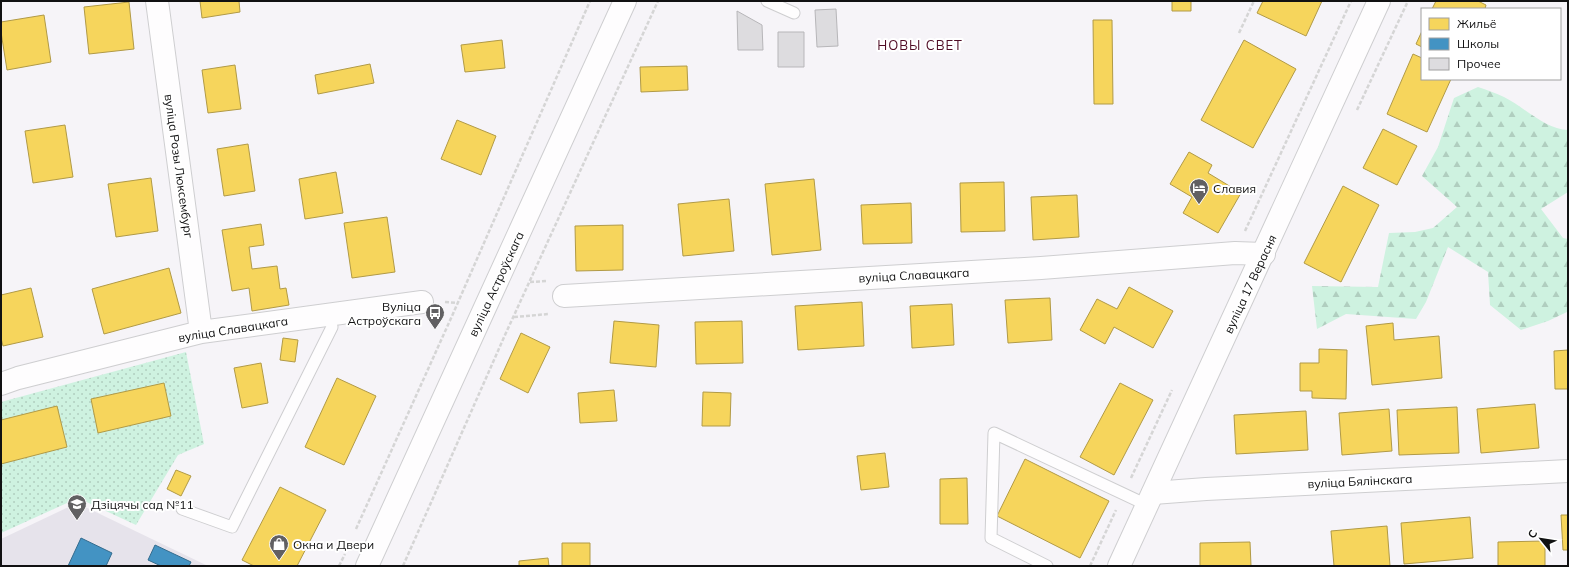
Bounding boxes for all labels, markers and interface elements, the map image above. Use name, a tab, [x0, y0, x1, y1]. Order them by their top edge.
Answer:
legend	[1421, 8, 1561, 80]
text: Жильё	[1457, 16, 1497, 31]
text: Школы	[1457, 36, 1499, 51]
district label: НОВЫ СВЕТ	[877, 37, 963, 53]
text: Прочее	[1457, 56, 1501, 71]
street label: вуліца Розы Люксембург	[161, 93, 197, 240]
hotel icon: Славия	[1188, 177, 1210, 205]
place label: Славия	[1213, 181, 1256, 196]
street label: вуліца Астроўскага	[465, 229, 527, 339]
street label: вуліца 17 Верасня	[1221, 232, 1279, 336]
street label: вуліца Славацкага	[858, 265, 970, 285]
place label: Вуліца Астроўскага	[348, 299, 421, 328]
bus stop icon: Вуліца Астроўскага	[424, 302, 446, 330]
street label: вуліца Славацкага	[177, 313, 289, 345]
street label: вуліца Бялінскага	[1307, 471, 1413, 491]
school or university icon: Дзіцячы сад №11	[66, 493, 88, 521]
place label: Дзіцячы сад №11	[91, 497, 194, 512]
north arrow	[1521, 519, 1561, 559]
text: С	[1524, 527, 1541, 541]
shop icon: Окна и Двери	[268, 533, 290, 561]
place label: Окна и Двери	[293, 537, 374, 552]

